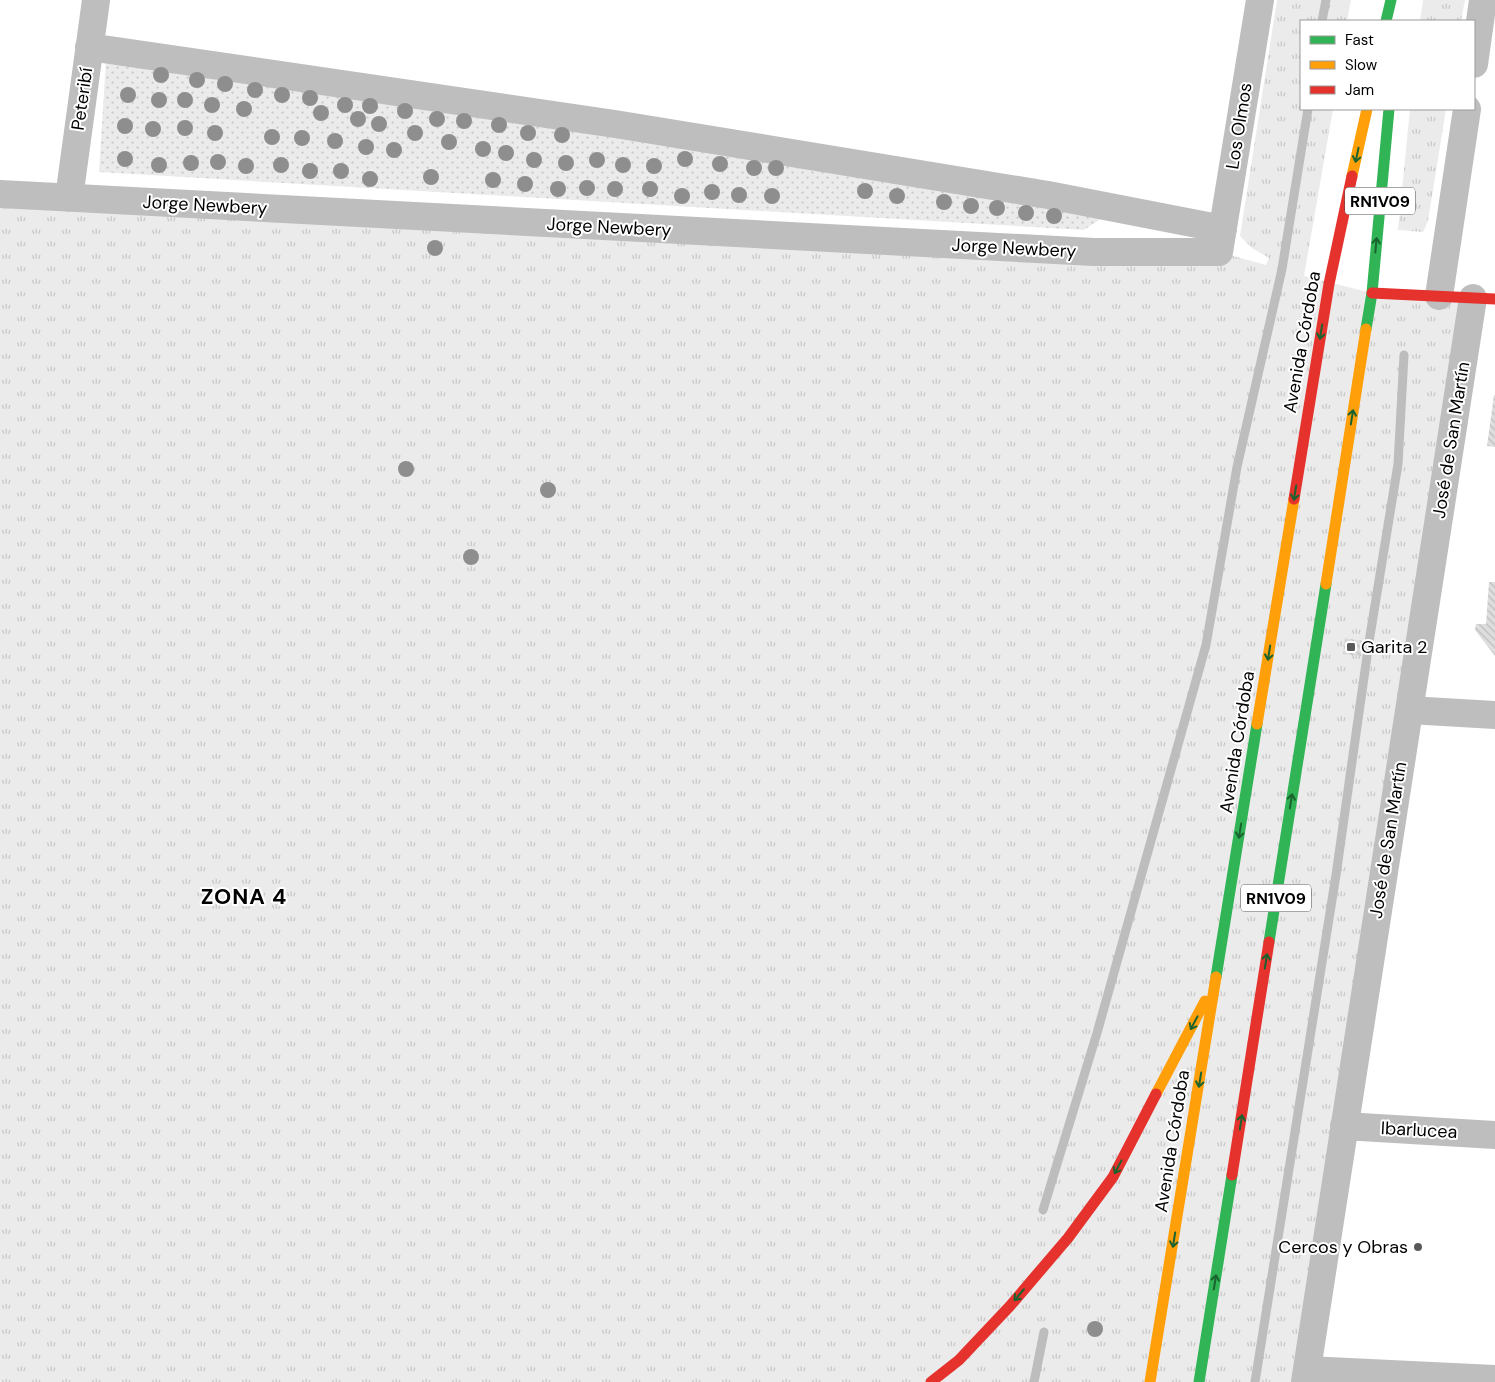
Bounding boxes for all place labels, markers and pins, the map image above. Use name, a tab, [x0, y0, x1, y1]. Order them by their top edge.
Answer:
place label: Garita 2	[1361, 635, 1427, 659]
marker: Garita 2	[1345, 641, 1357, 653]
place label: Cercos y Obras	[1278, 1235, 1408, 1259]
marker: Cercos y Obras	[1412, 1241, 1424, 1253]

